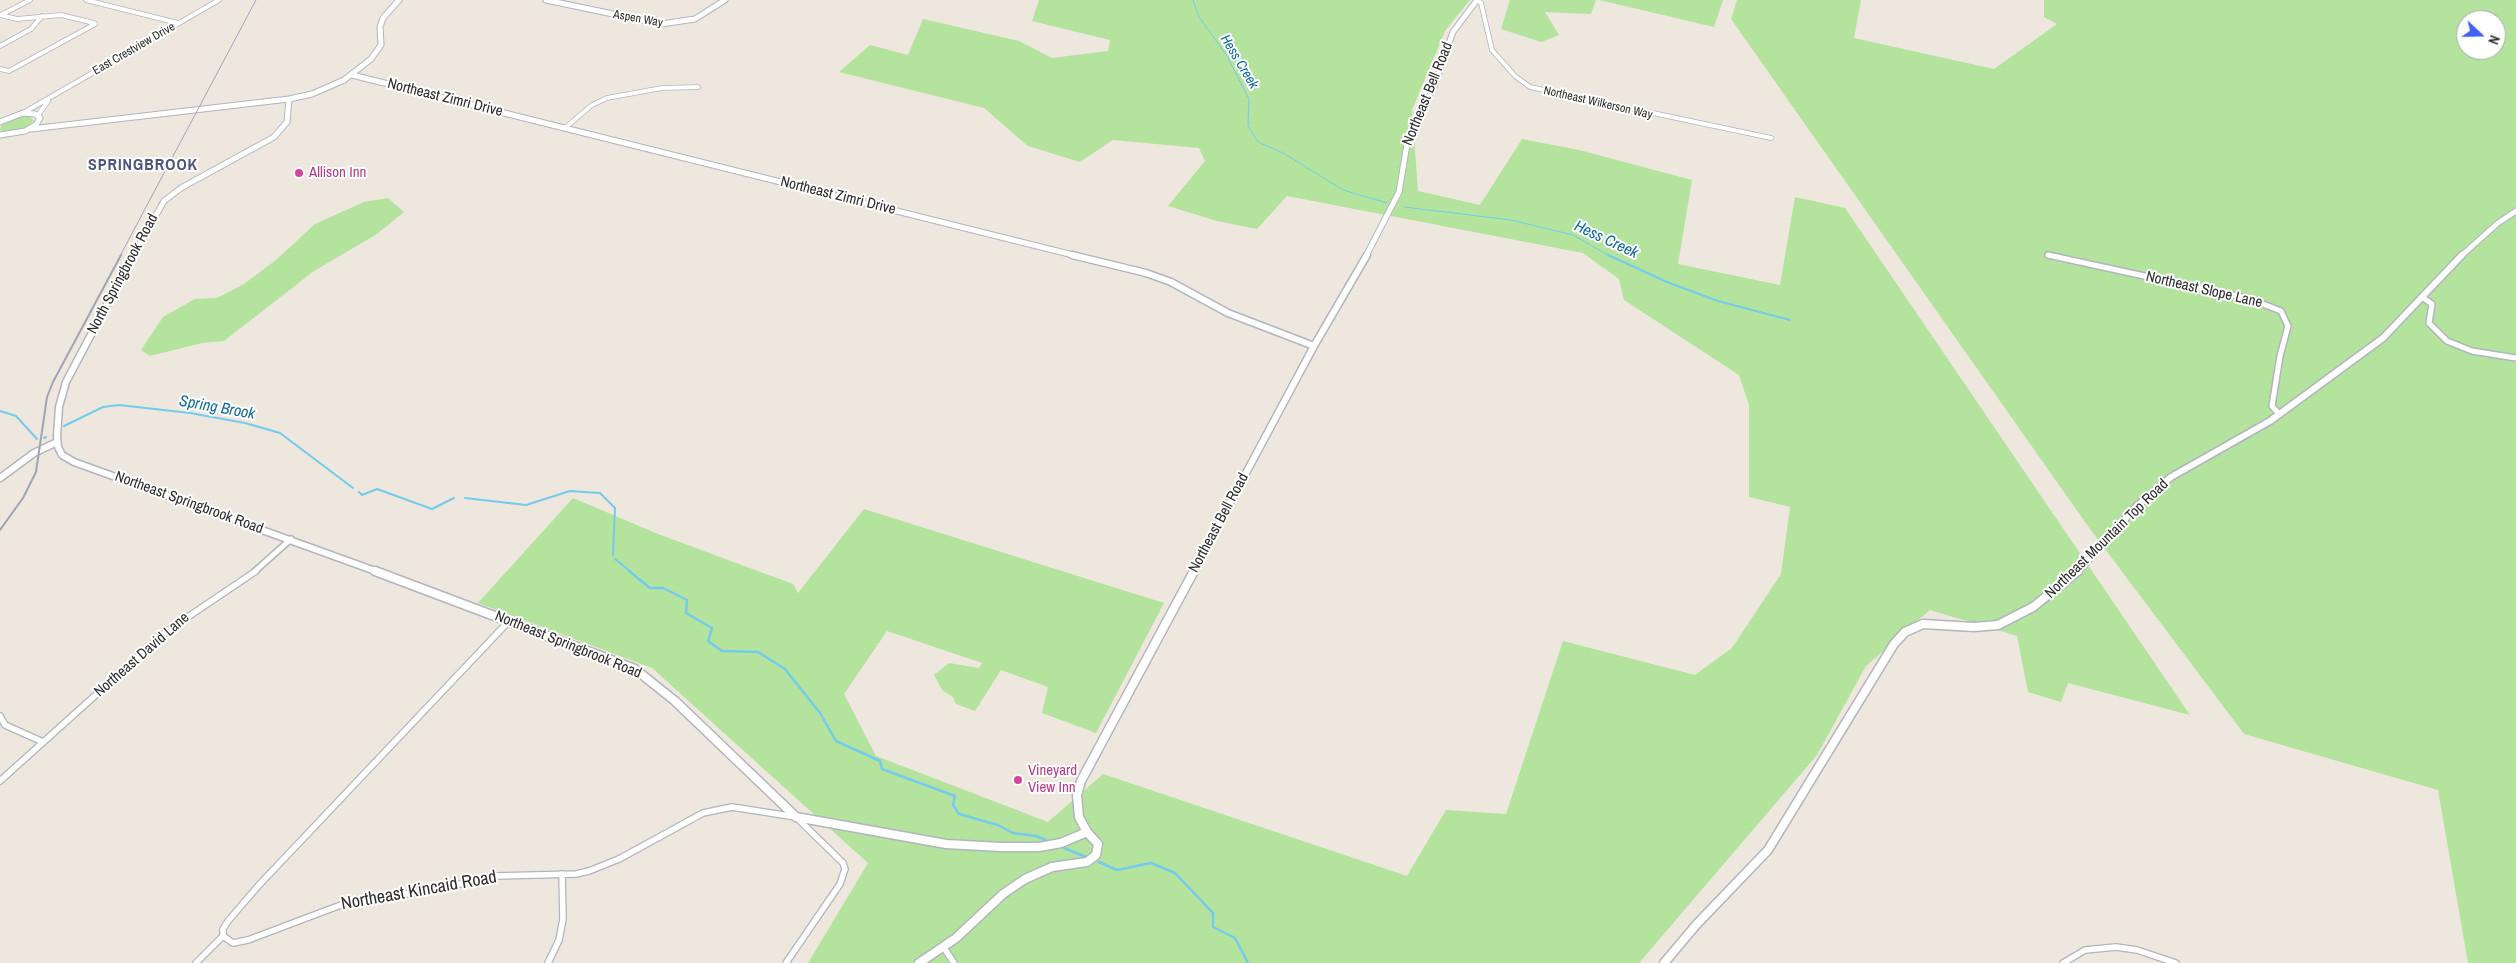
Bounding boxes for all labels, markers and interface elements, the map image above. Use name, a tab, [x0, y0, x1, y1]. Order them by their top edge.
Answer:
street label: Aspen Way	[612, 8, 664, 30]
north arrow	[2456, 10, 2506, 60]
street label: East Crestview Drive	[90, 20, 178, 78]
water label: Hess Creek	[1216, 32, 1262, 92]
text: N	[2484, 33, 2504, 47]
street label: Northeast Bell Road	[1399, 40, 1457, 148]
street label: Northeast Zimri Drive	[385, 75, 505, 121]
street label: Northeast Wilkerson Way	[1542, 83, 1654, 123]
district label: SPRINGBROOK	[87, 156, 199, 176]
place label: Allison Inn	[309, 164, 366, 182]
marker: Allison Inn	[293, 167, 305, 179]
street label: Northeast Zimri Drive	[778, 173, 898, 219]
street label: North Springbrook Road	[84, 211, 162, 337]
water label: Hess Creek	[1571, 217, 1641, 263]
street label: Northeast Slope Lane	[2144, 268, 2264, 312]
water label: Spring Brook	[178, 392, 256, 424]
street label: Northeast Springbrook Road	[112, 468, 266, 538]
street label: Northeast Bell Road	[1185, 470, 1253, 576]
street label: Northeast Mountain Top Road	[2042, 476, 2172, 602]
street label: Northeast Springbrook Road	[492, 607, 644, 683]
street label: Northeast David Lane	[91, 609, 193, 701]
place label: Vineyard View Inn	[1028, 762, 1077, 797]
marker: Vineyard View Inn	[1012, 774, 1024, 786]
street label: Northeast Kincaid Road	[340, 867, 498, 915]

